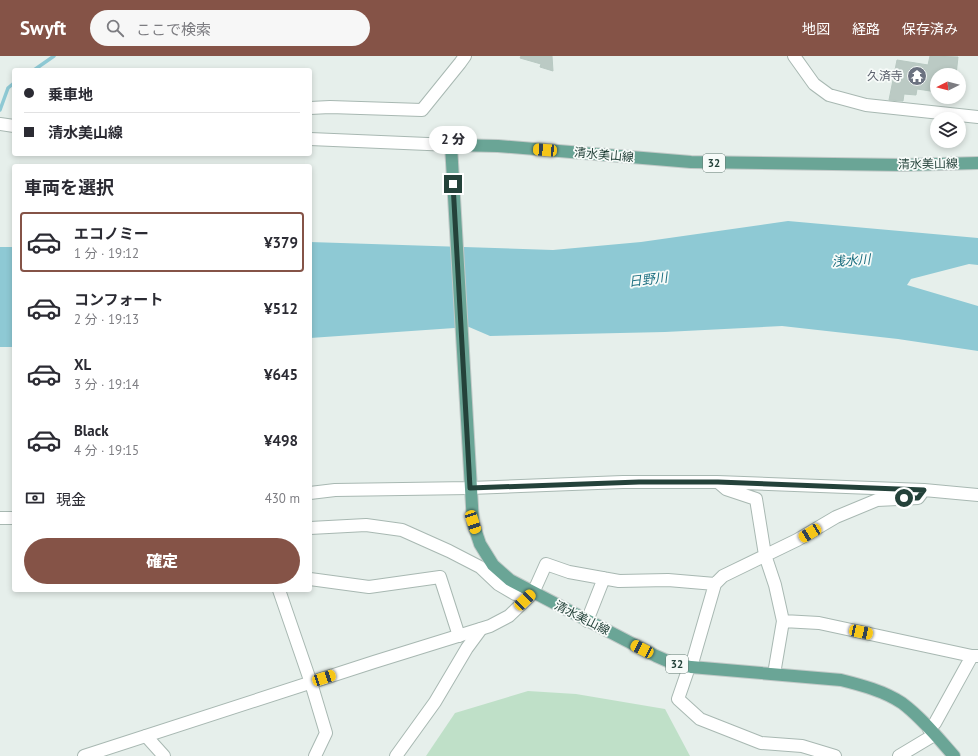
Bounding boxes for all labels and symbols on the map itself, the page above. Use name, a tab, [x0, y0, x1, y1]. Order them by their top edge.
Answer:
temple icon: 久済寺	[906, 65, 928, 87]
place label: 久済寺	[867, 68, 903, 83]
north arrow	[930, 68, 966, 104]
callout: 2 分	[429, 126, 477, 154]
car	[533, 143, 557, 157]
street label: 清水美山線	[573, 144, 635, 165]
road number: 32	[703, 154, 725, 172]
street label: 清水美山線	[898, 155, 958, 172]
route end	[444, 175, 462, 193]
water label: 浅水川	[831, 251, 873, 270]
water label: 日野川	[628, 268, 670, 290]
route start	[895, 489, 913, 507]
car	[464, 509, 482, 535]
car	[797, 522, 823, 544]
car	[512, 587, 538, 613]
street label: 清水美山線	[552, 597, 612, 638]
car	[848, 624, 874, 640]
car	[629, 638, 655, 660]
road number: 32	[666, 655, 688, 673]
car	[311, 669, 337, 687]

